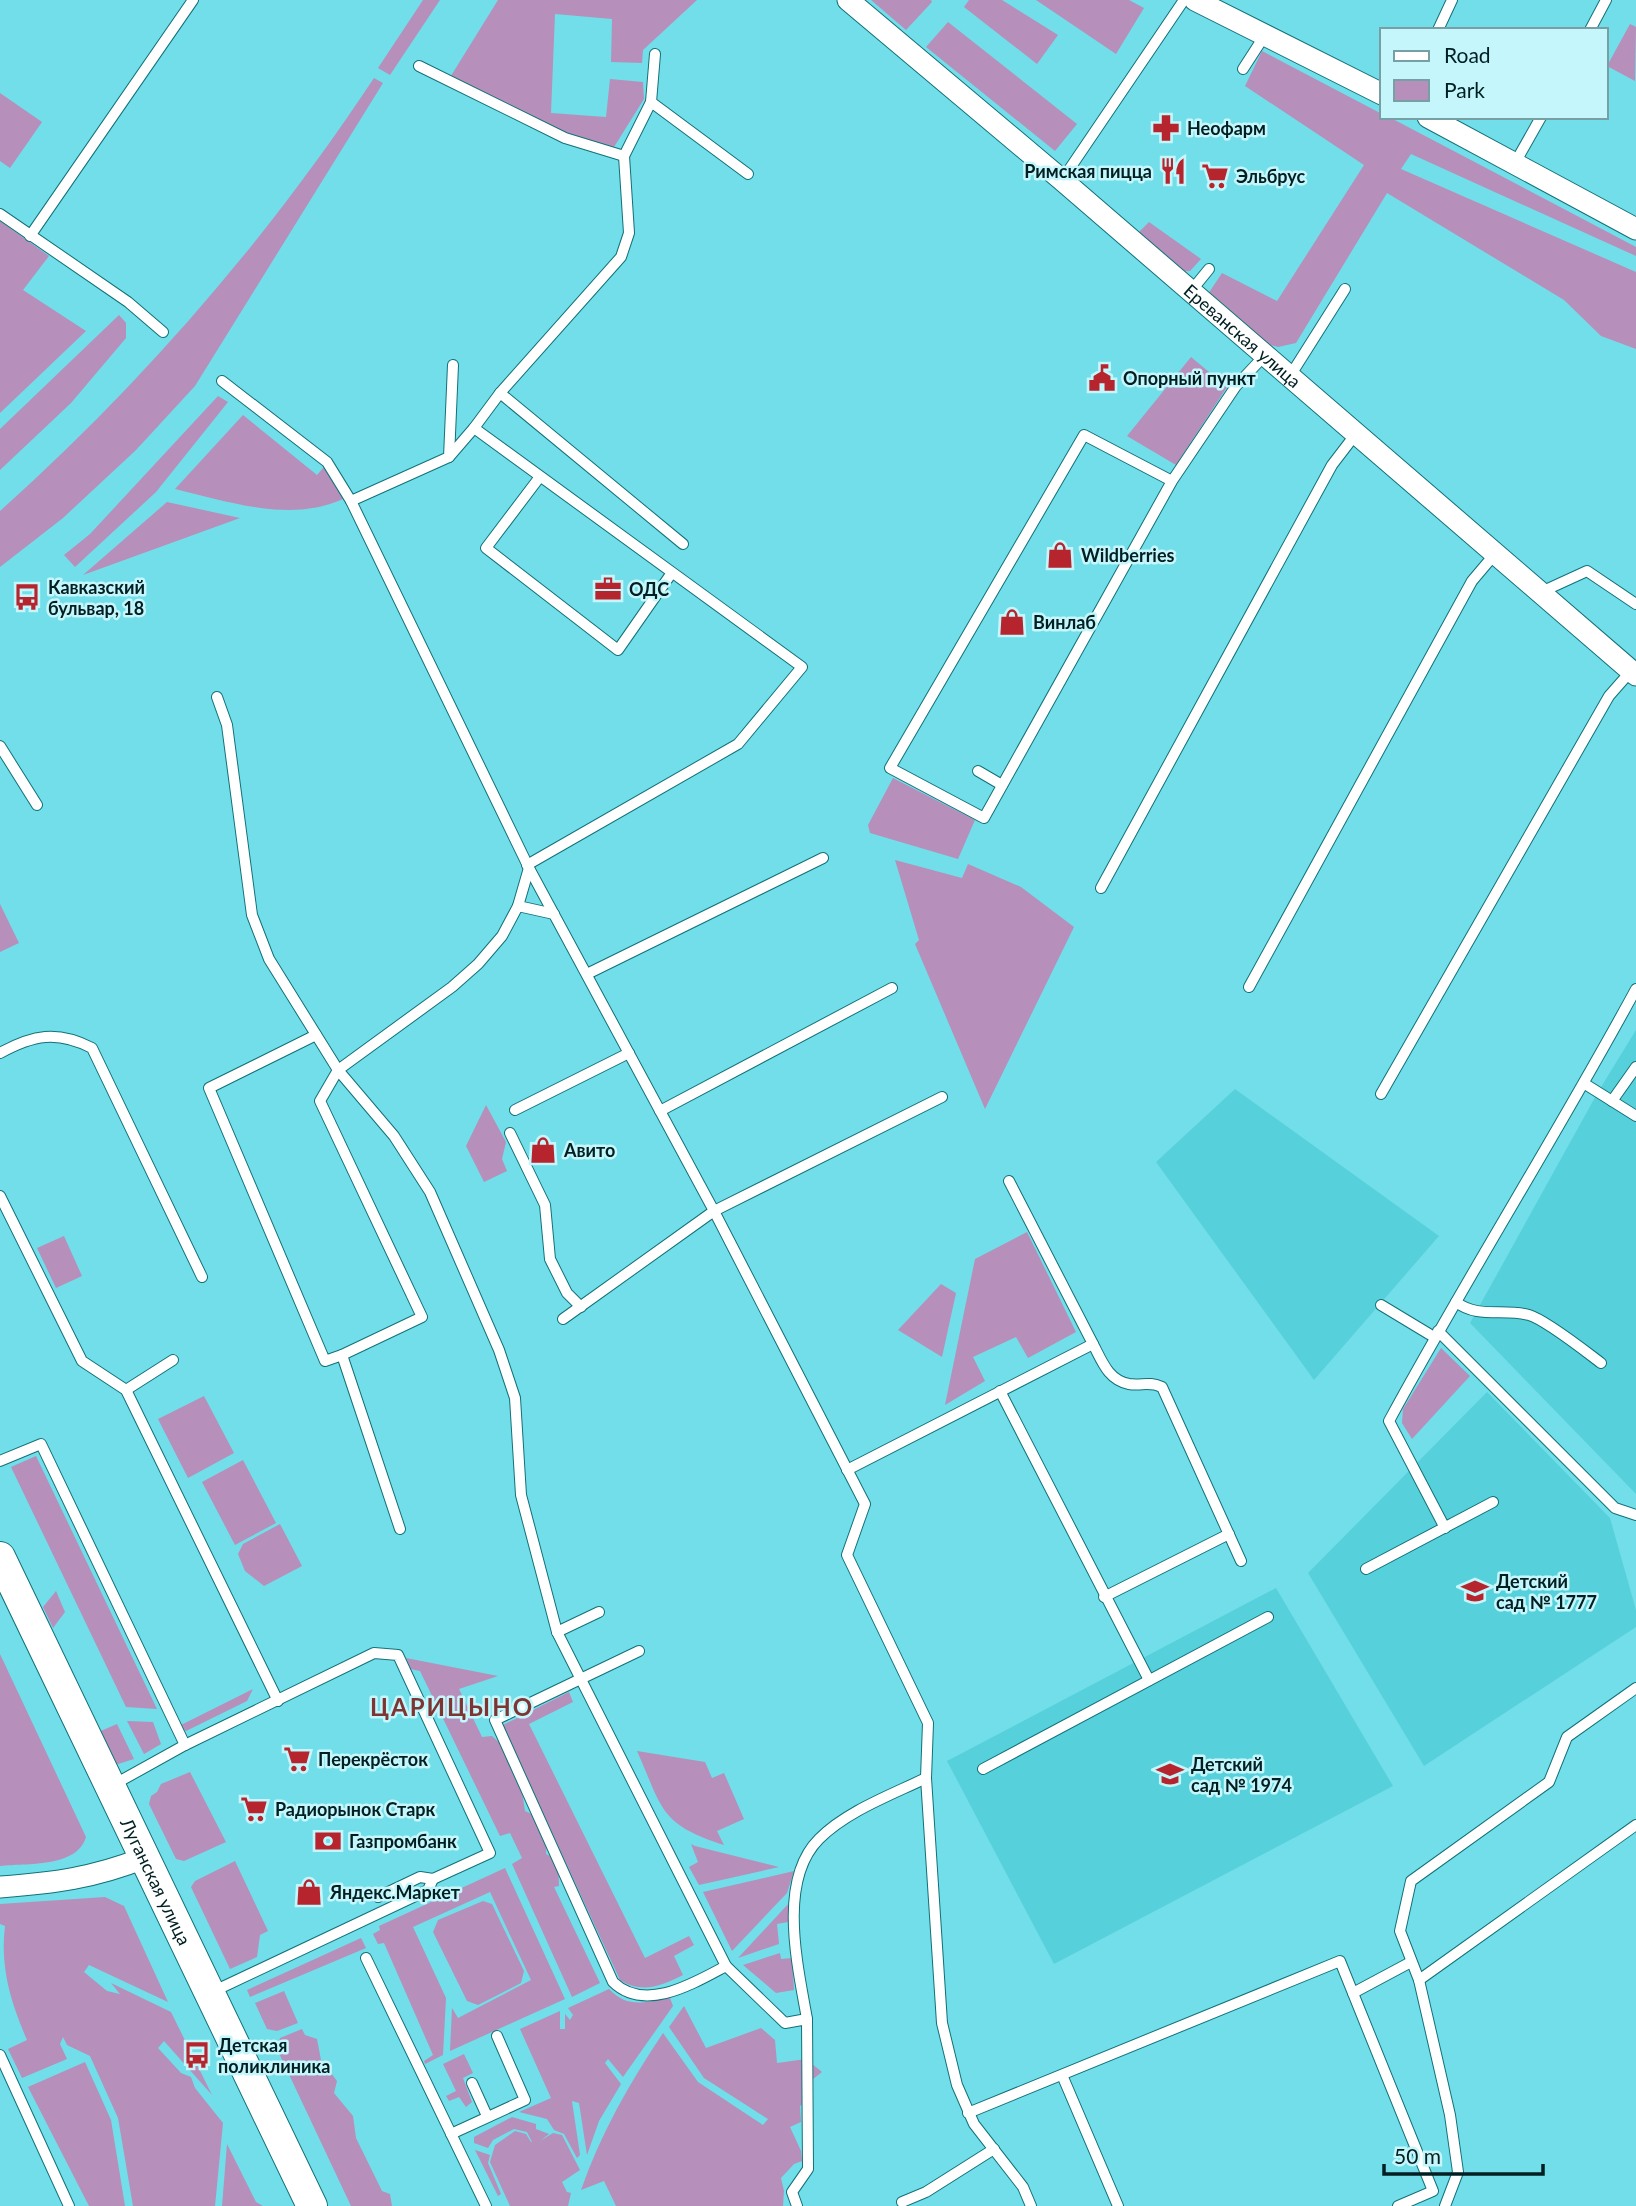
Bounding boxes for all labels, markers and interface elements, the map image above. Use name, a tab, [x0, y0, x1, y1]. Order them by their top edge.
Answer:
legend	[1380, 28, 1608, 119]
text: Road	[1444, 42, 1491, 67]
text: Park	[1444, 77, 1485, 102]
pharmacy icon: Неофарм	[1151, 113, 1181, 143]
place label: Неофарм	[1187, 117, 1266, 139]
restaurant icon: Римская пицца	[1158, 156, 1188, 186]
place label: Римская пицца	[1024, 160, 1152, 182]
supermarket icon: Эльбрус	[1200, 161, 1230, 191]
place label: Эльбрус	[1236, 165, 1305, 187]
street label: Ереванская улица	[1180, 279, 1305, 392]
public building icon: Опорный пункт	[1087, 363, 1117, 393]
place label: Опорный пункт	[1123, 367, 1256, 389]
shop icon: Wildberries	[1045, 540, 1075, 570]
place label: Wildberries	[1081, 544, 1175, 566]
office icon: ОДС	[593, 574, 623, 604]
place label: Кавказский бульвар, 18	[48, 576, 145, 619]
place label: ОДС	[629, 578, 669, 600]
bus stop icon: Кавказский бульвар, 18	[12, 582, 42, 612]
shop icon: Винлаб	[997, 607, 1027, 637]
place label: Винлаб	[1033, 611, 1096, 633]
shop icon: Авито	[528, 1135, 558, 1165]
place label: Авито	[563, 1139, 615, 1161]
place label: Детский сад № 1777	[1496, 1570, 1597, 1613]
school or university icon: Детский сад № 1777	[1460, 1576, 1490, 1606]
district label: ЦАРИЦЫНО	[370, 1692, 534, 1721]
supermarket icon: Перекрёсток	[282, 1744, 312, 1774]
place label: Перекрёсток	[318, 1748, 428, 1770]
place label: Детский сад № 1974	[1191, 1753, 1292, 1796]
school or university icon: Детский сад № 1974	[1155, 1759, 1185, 1789]
supermarket icon: Радиорынок Старк	[239, 1794, 269, 1824]
place label: Радиорынок Старк	[275, 1798, 436, 1820]
street label: Луганская улица	[116, 1814, 196, 1948]
bank icon: Газпромбанк	[313, 1826, 343, 1856]
place label: Газпромбанк	[349, 1830, 457, 1852]
shop icon: Яндекс.Маркет	[294, 1877, 324, 1907]
place label: Яндекс.Маркет	[329, 1881, 461, 1903]
place label: Детская поликлиника	[218, 2034, 330, 2077]
bus stop icon: Детская поликлиника	[182, 2040, 212, 2070]
scale bar	[1384, 2132, 1543, 2176]
text: 50 m	[1394, 2143, 1441, 2168]

